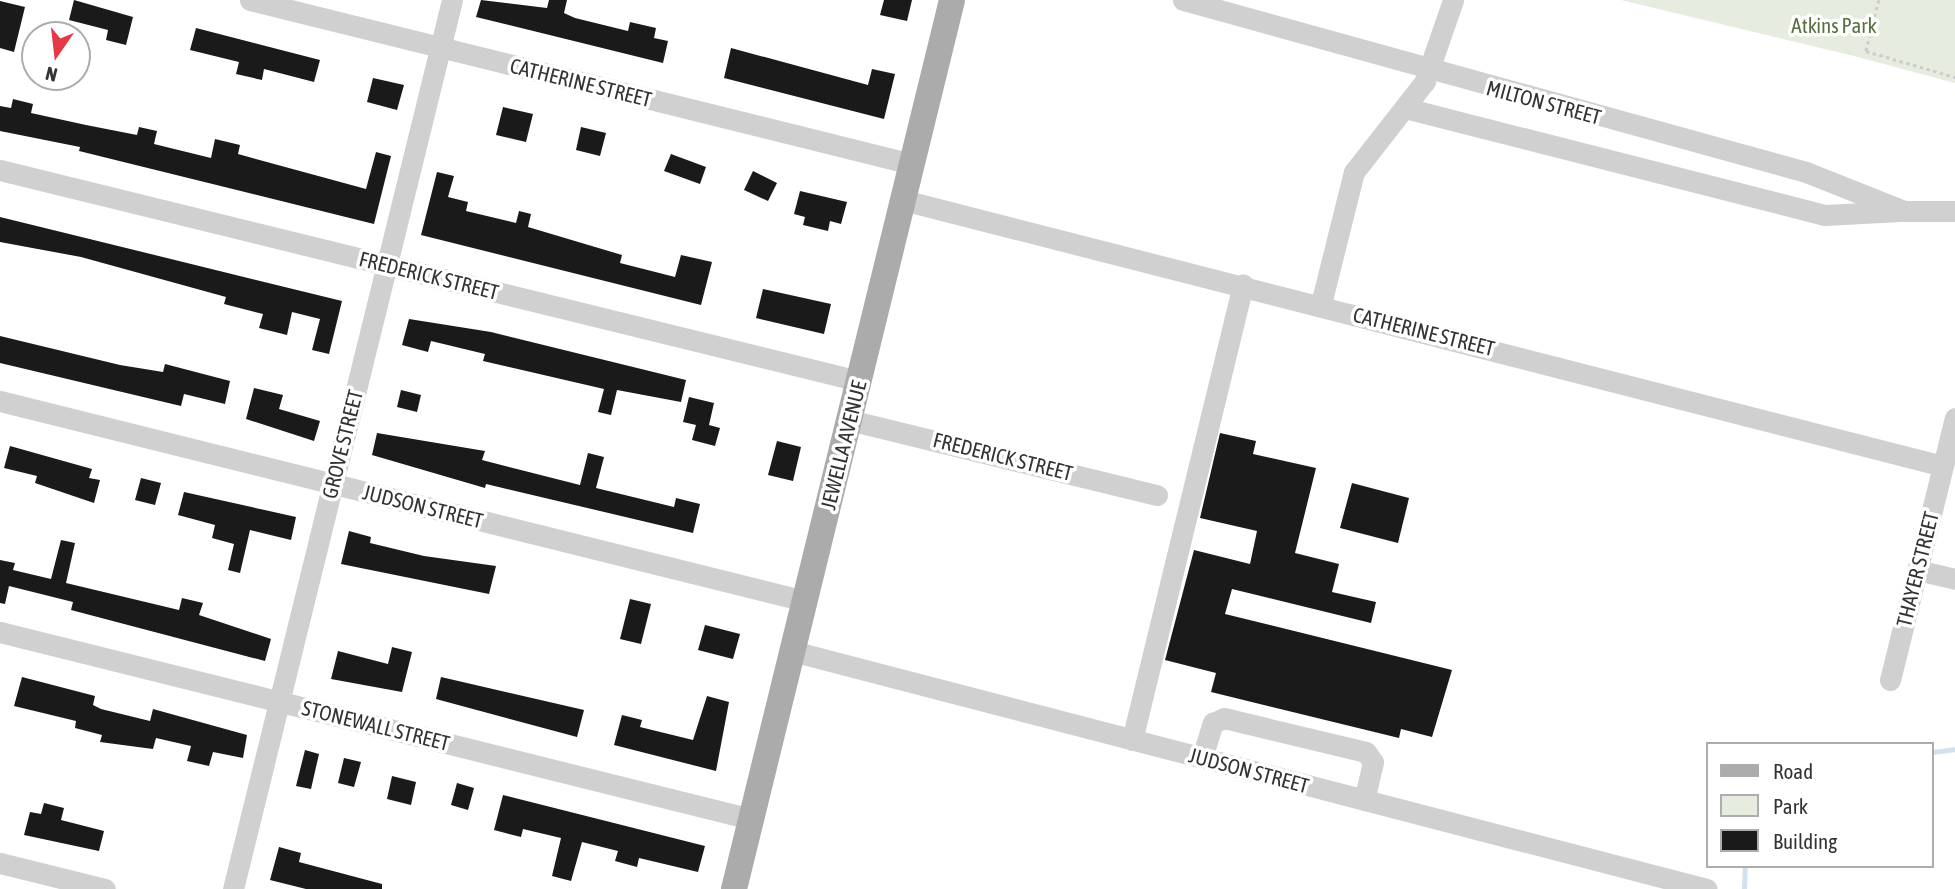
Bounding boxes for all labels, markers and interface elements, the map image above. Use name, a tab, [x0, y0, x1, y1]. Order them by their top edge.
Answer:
park label: Atkins Park	[1791, 12, 1877, 38]
north arrow	[21, 21, 91, 91]
street label: CATHERINE STREET	[508, 52, 654, 112]
text: N	[43, 62, 60, 86]
street label: MILTON STREET	[1484, 75, 1604, 129]
street label: FREDERICK STREET	[357, 246, 501, 304]
street label: CATHERINE STREET	[1351, 301, 1497, 361]
street label: JEWELLA AVENUE	[815, 378, 871, 512]
street label: GROVE STREET	[316, 387, 368, 501]
street label: FREDERICK STREET	[931, 427, 1075, 485]
street label: JUDSON STREET	[360, 479, 486, 533]
street label: THAYER STREET	[1891, 509, 1943, 629]
street label: STONEWALL STREET	[300, 694, 452, 756]
street label: JUDSON STREET	[1186, 742, 1312, 798]
legend	[1706, 742, 1934, 868]
text: Road	[1773, 759, 1813, 783]
text: Park	[1773, 794, 1808, 818]
text: Building	[1773, 829, 1837, 853]

